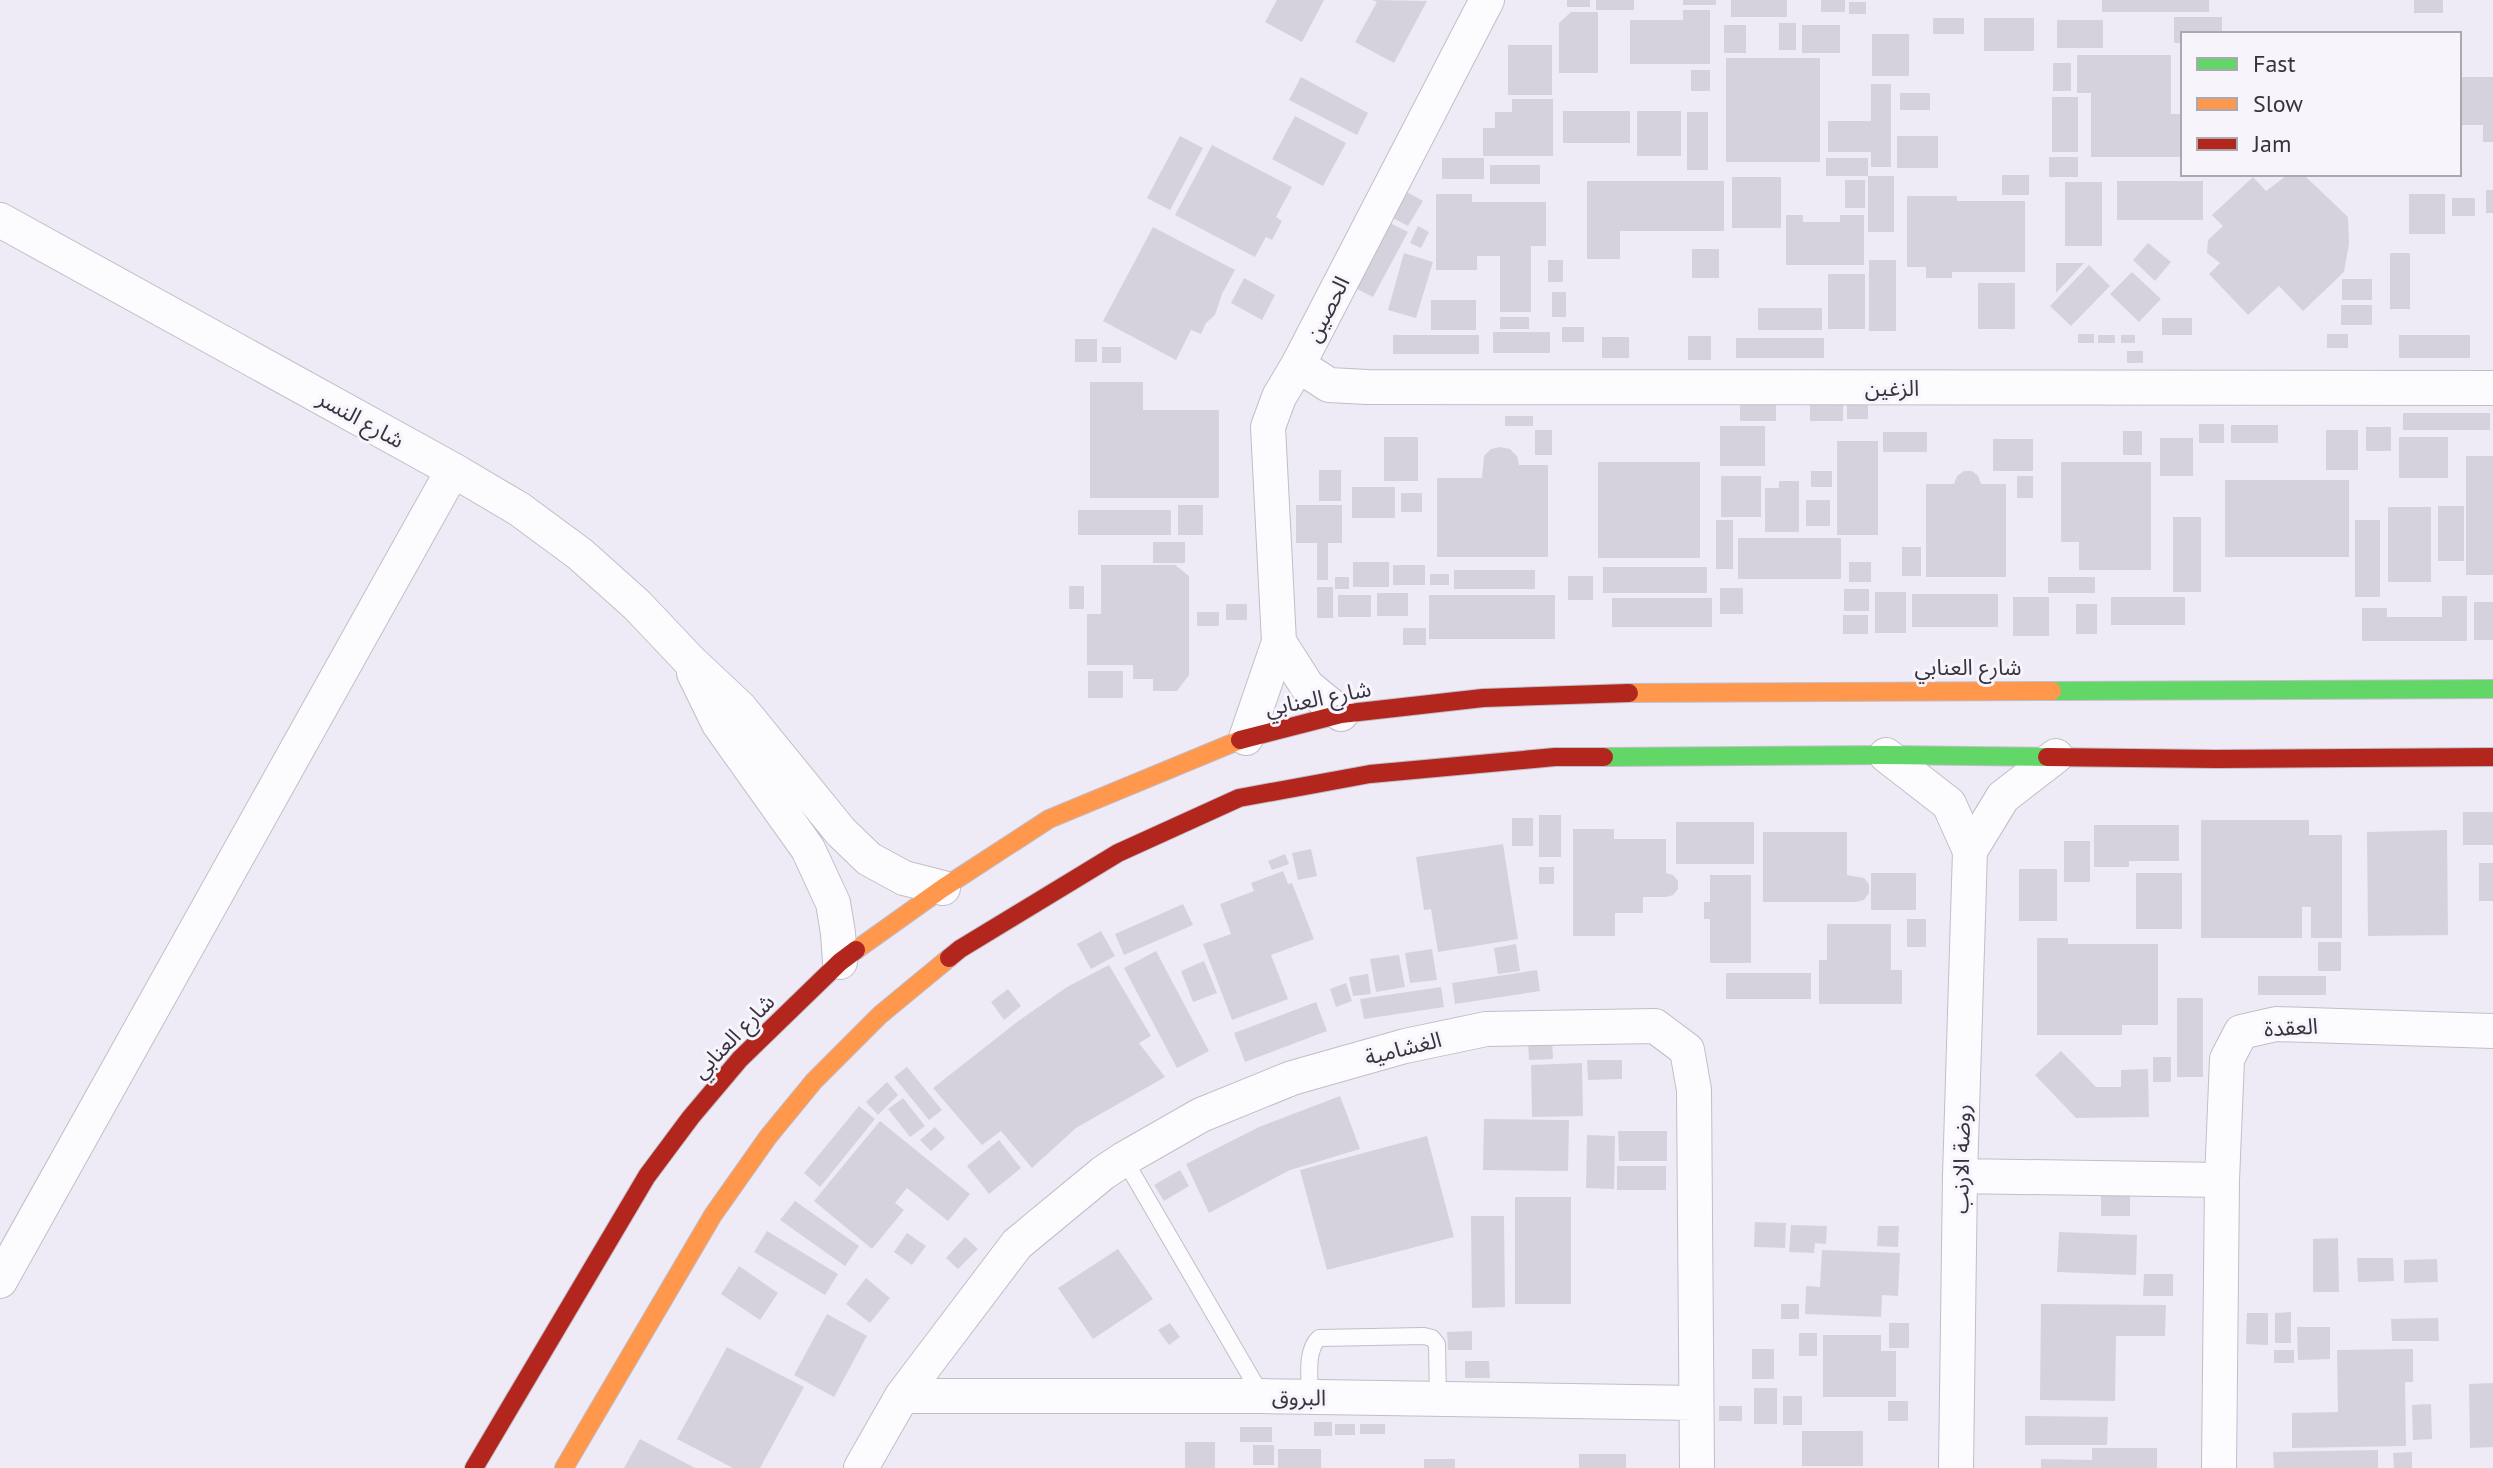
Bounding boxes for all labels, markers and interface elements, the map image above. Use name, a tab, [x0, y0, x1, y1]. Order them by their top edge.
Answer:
legend	[2181, 32, 2461, 176]
text: Fast	[2253, 48, 2296, 79]
text: Slow	[2253, 88, 2303, 119]
text: Jam	[2252, 128, 2291, 159]
street label: الحصين	[1299, 271, 1355, 347]
street label: الزغين	[1865, 374, 1919, 402]
street label: شارع النسر	[310, 383, 409, 457]
street label: شارع العنابي	[1914, 653, 2022, 684]
street label: شارع العنابي	[1263, 674, 1374, 725]
street label: شارع العنابي	[686, 988, 783, 1086]
street label: العقدة	[2263, 1012, 2319, 1042]
street label: الغشامية	[1362, 1025, 1444, 1071]
street label: روضة الارنب	[1946, 1104, 1976, 1214]
street label: البروق	[1272, 1383, 1326, 1411]

